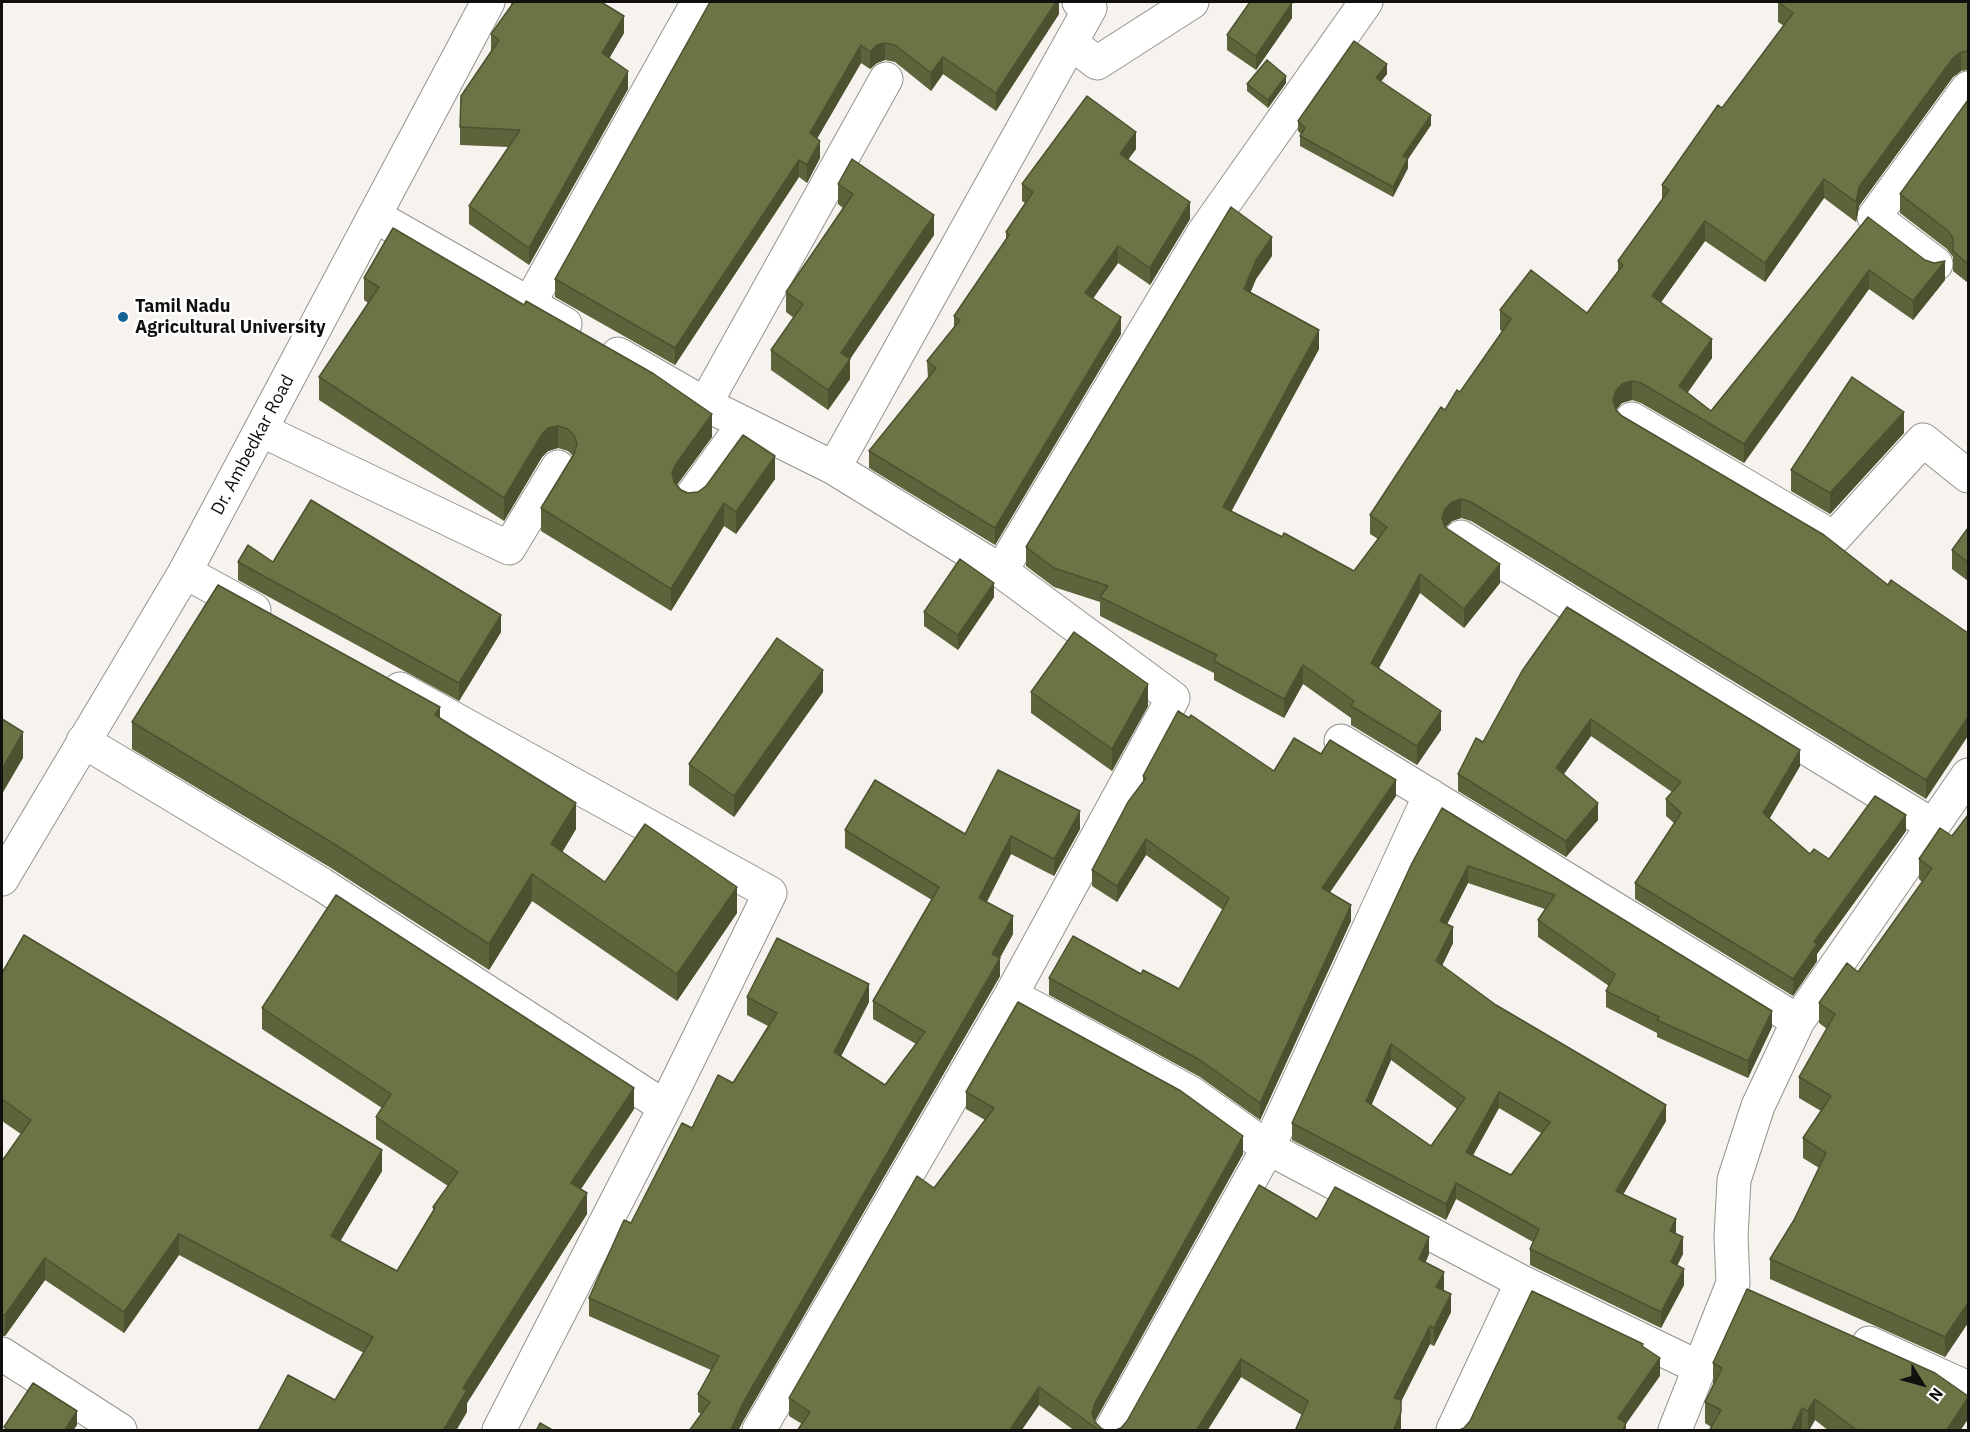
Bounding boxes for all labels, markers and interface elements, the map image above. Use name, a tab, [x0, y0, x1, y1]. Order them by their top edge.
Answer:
place label: Tamil Nadu Agricultural University	[135, 296, 326, 338]
marker: Tamil Nadu Agricultural University	[116, 310, 130, 324]
street label: Dr. Ambedkar Road	[207, 371, 299, 519]
north arrow	[1892, 1354, 1952, 1414]
text: N	[1925, 1384, 1948, 1405]

